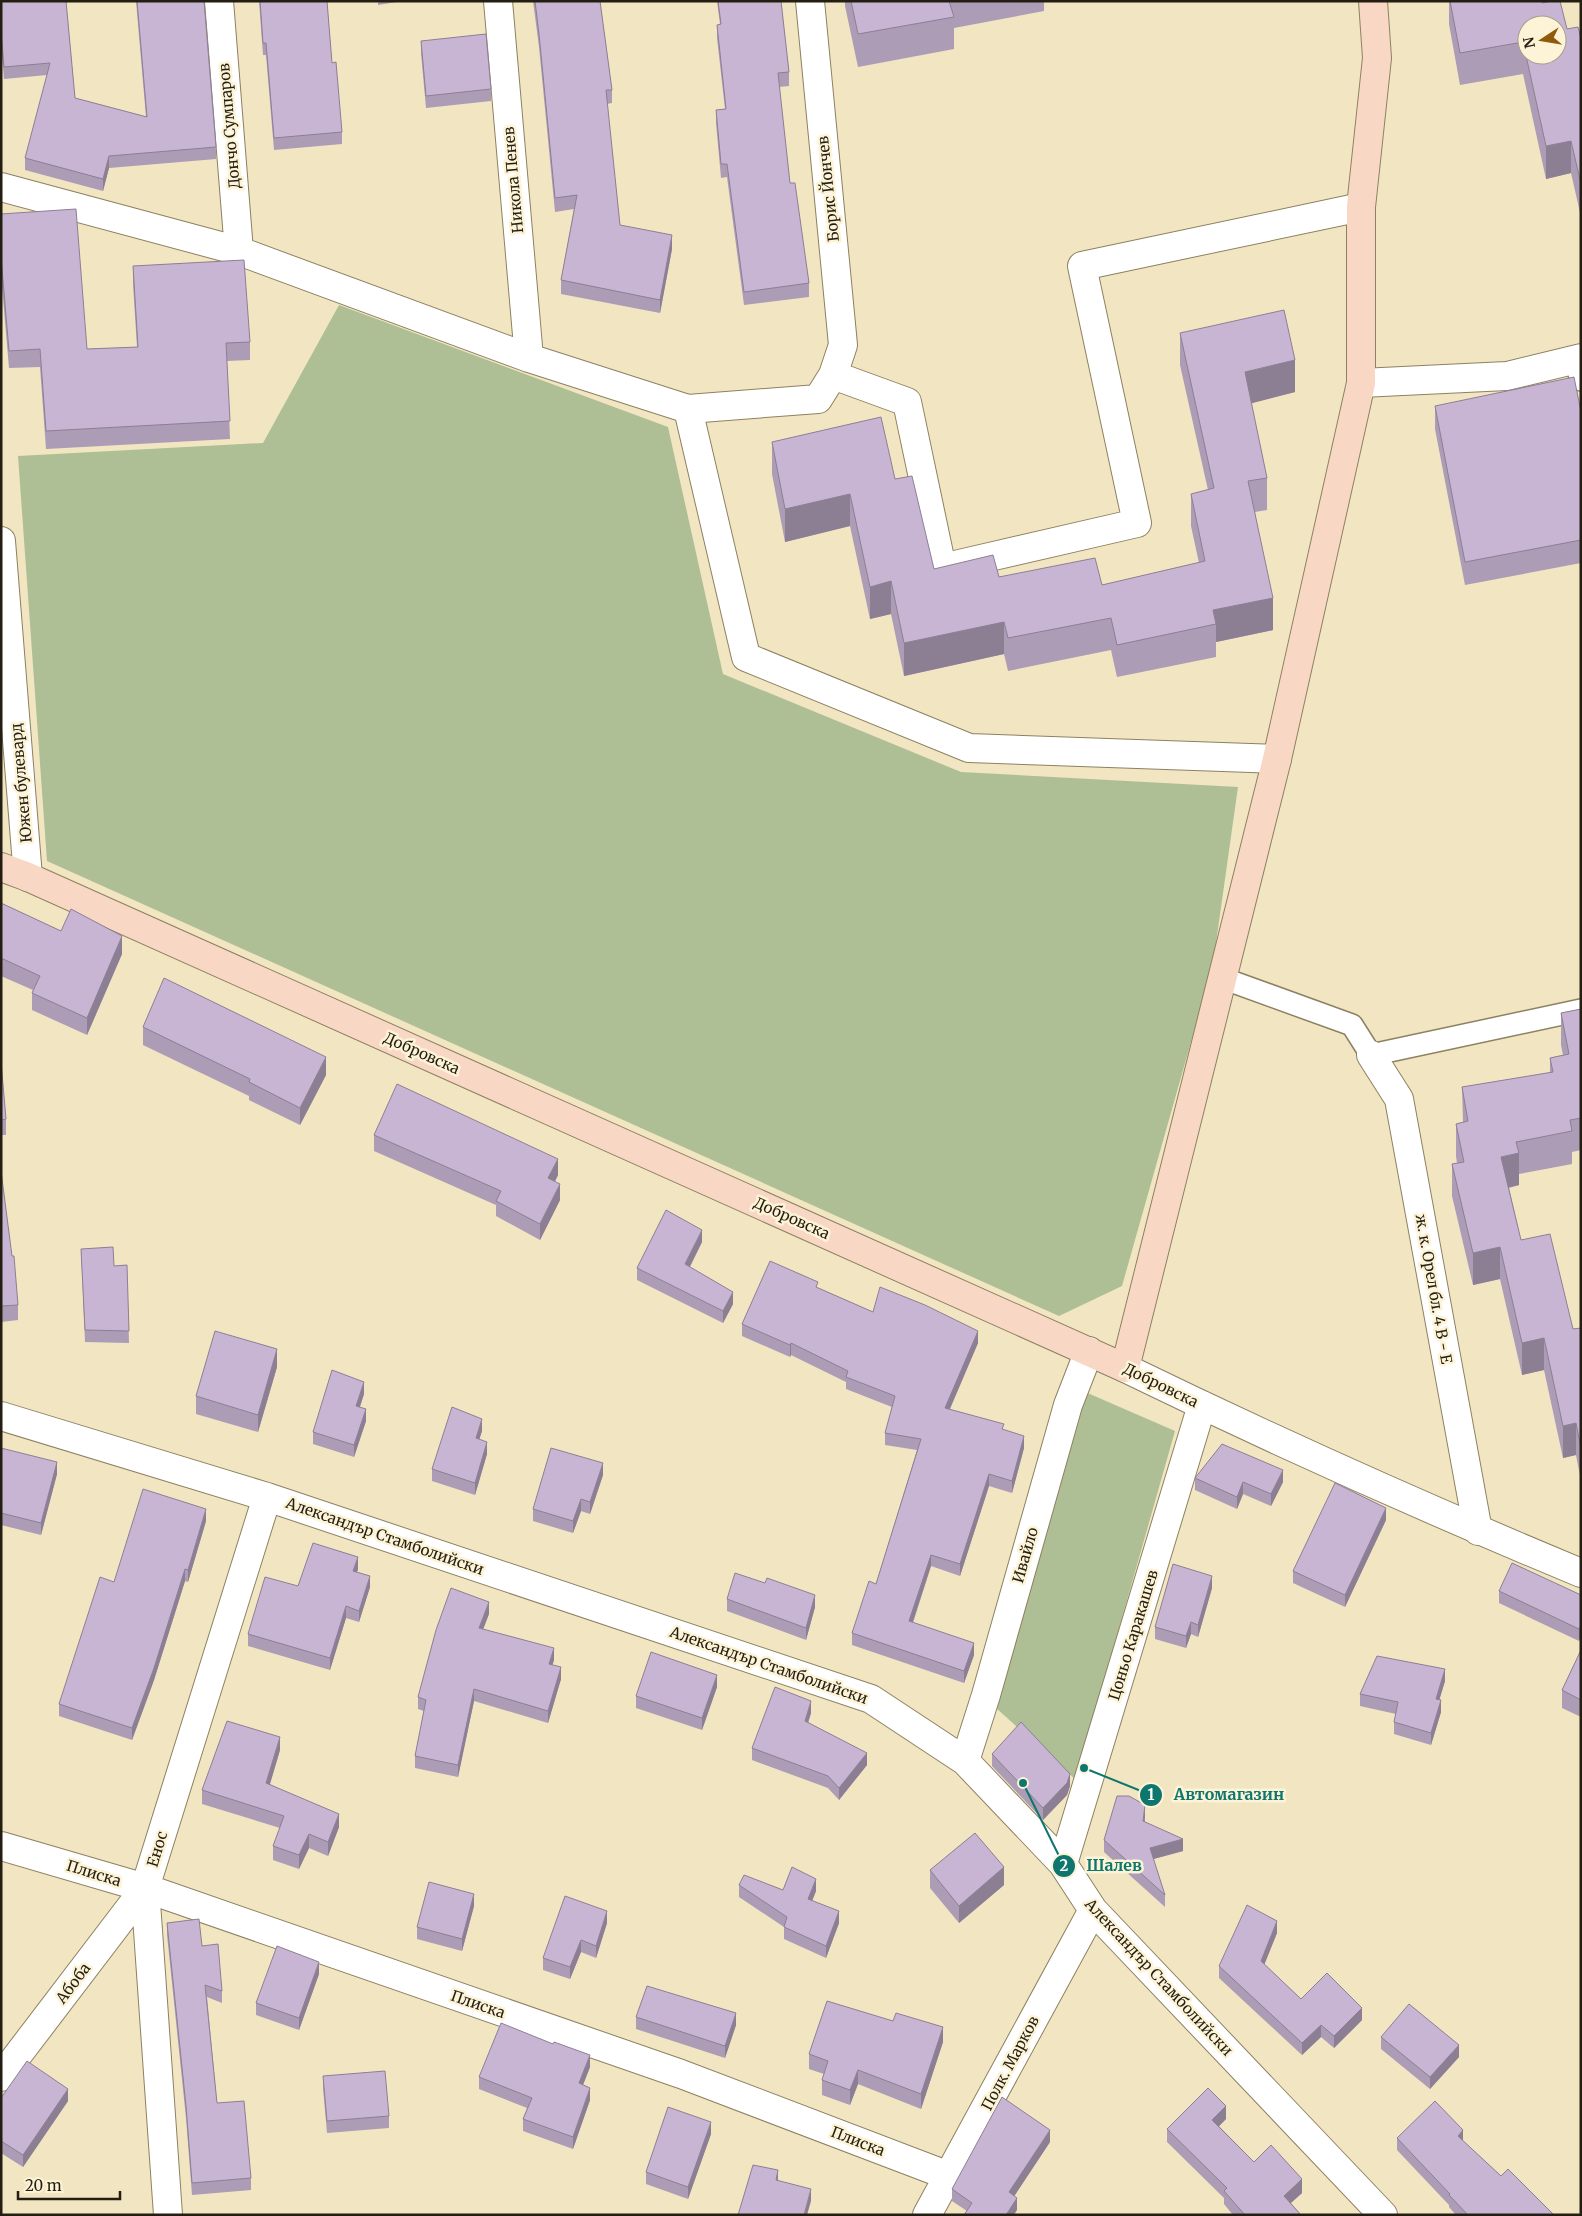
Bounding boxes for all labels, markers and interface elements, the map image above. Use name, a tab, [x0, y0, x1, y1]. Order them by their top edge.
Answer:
north arrow	[1517, 15, 1567, 65]
text: N	[1519, 35, 1539, 50]
street label: Дончо Сумпаров	[214, 62, 244, 190]
street label: Никола Пенев	[499, 126, 527, 234]
street label: Борис Йончев	[812, 135, 843, 243]
street label: Южен булевард	[6, 722, 36, 844]
street label: Добровска	[381, 1028, 463, 1078]
street label: Добровска	[751, 1193, 833, 1243]
street label: ж. к. Орел бл. 4 В - Е	[1411, 1213, 1457, 1366]
street label: Добровска	[1121, 1359, 1201, 1411]
street label: Александър Стамболийски	[283, 1493, 487, 1579]
street label: Ивайло	[1008, 1525, 1042, 1585]
street label: Цоньо Каракашев	[1104, 1567, 1162, 1703]
street label: Александър Стамболийски	[667, 1622, 871, 1708]
callout: Автомагазин	[1139, 1779, 1294, 1810]
text: Автомагазин	[1173, 1784, 1284, 1804]
text: 1	[1148, 1785, 1155, 1804]
street label: Енос	[143, 1828, 172, 1869]
callout: Шалев	[1051, 1850, 1152, 1881]
text: Шалев	[1086, 1855, 1142, 1875]
street label: Плиска	[64, 1856, 124, 1890]
text: 2	[1060, 1856, 1069, 1875]
street label: Александър Стамболийски	[1080, 1894, 1237, 2060]
street label: Абоба	[51, 1959, 94, 2008]
street label: Плиска	[448, 1986, 508, 2022]
street label: Полк. Марков	[977, 2012, 1043, 2114]
street label: Плиска	[828, 2122, 888, 2160]
scale bar	[18, 2168, 120, 2200]
text: 20 m	[25, 2176, 62, 2195]

